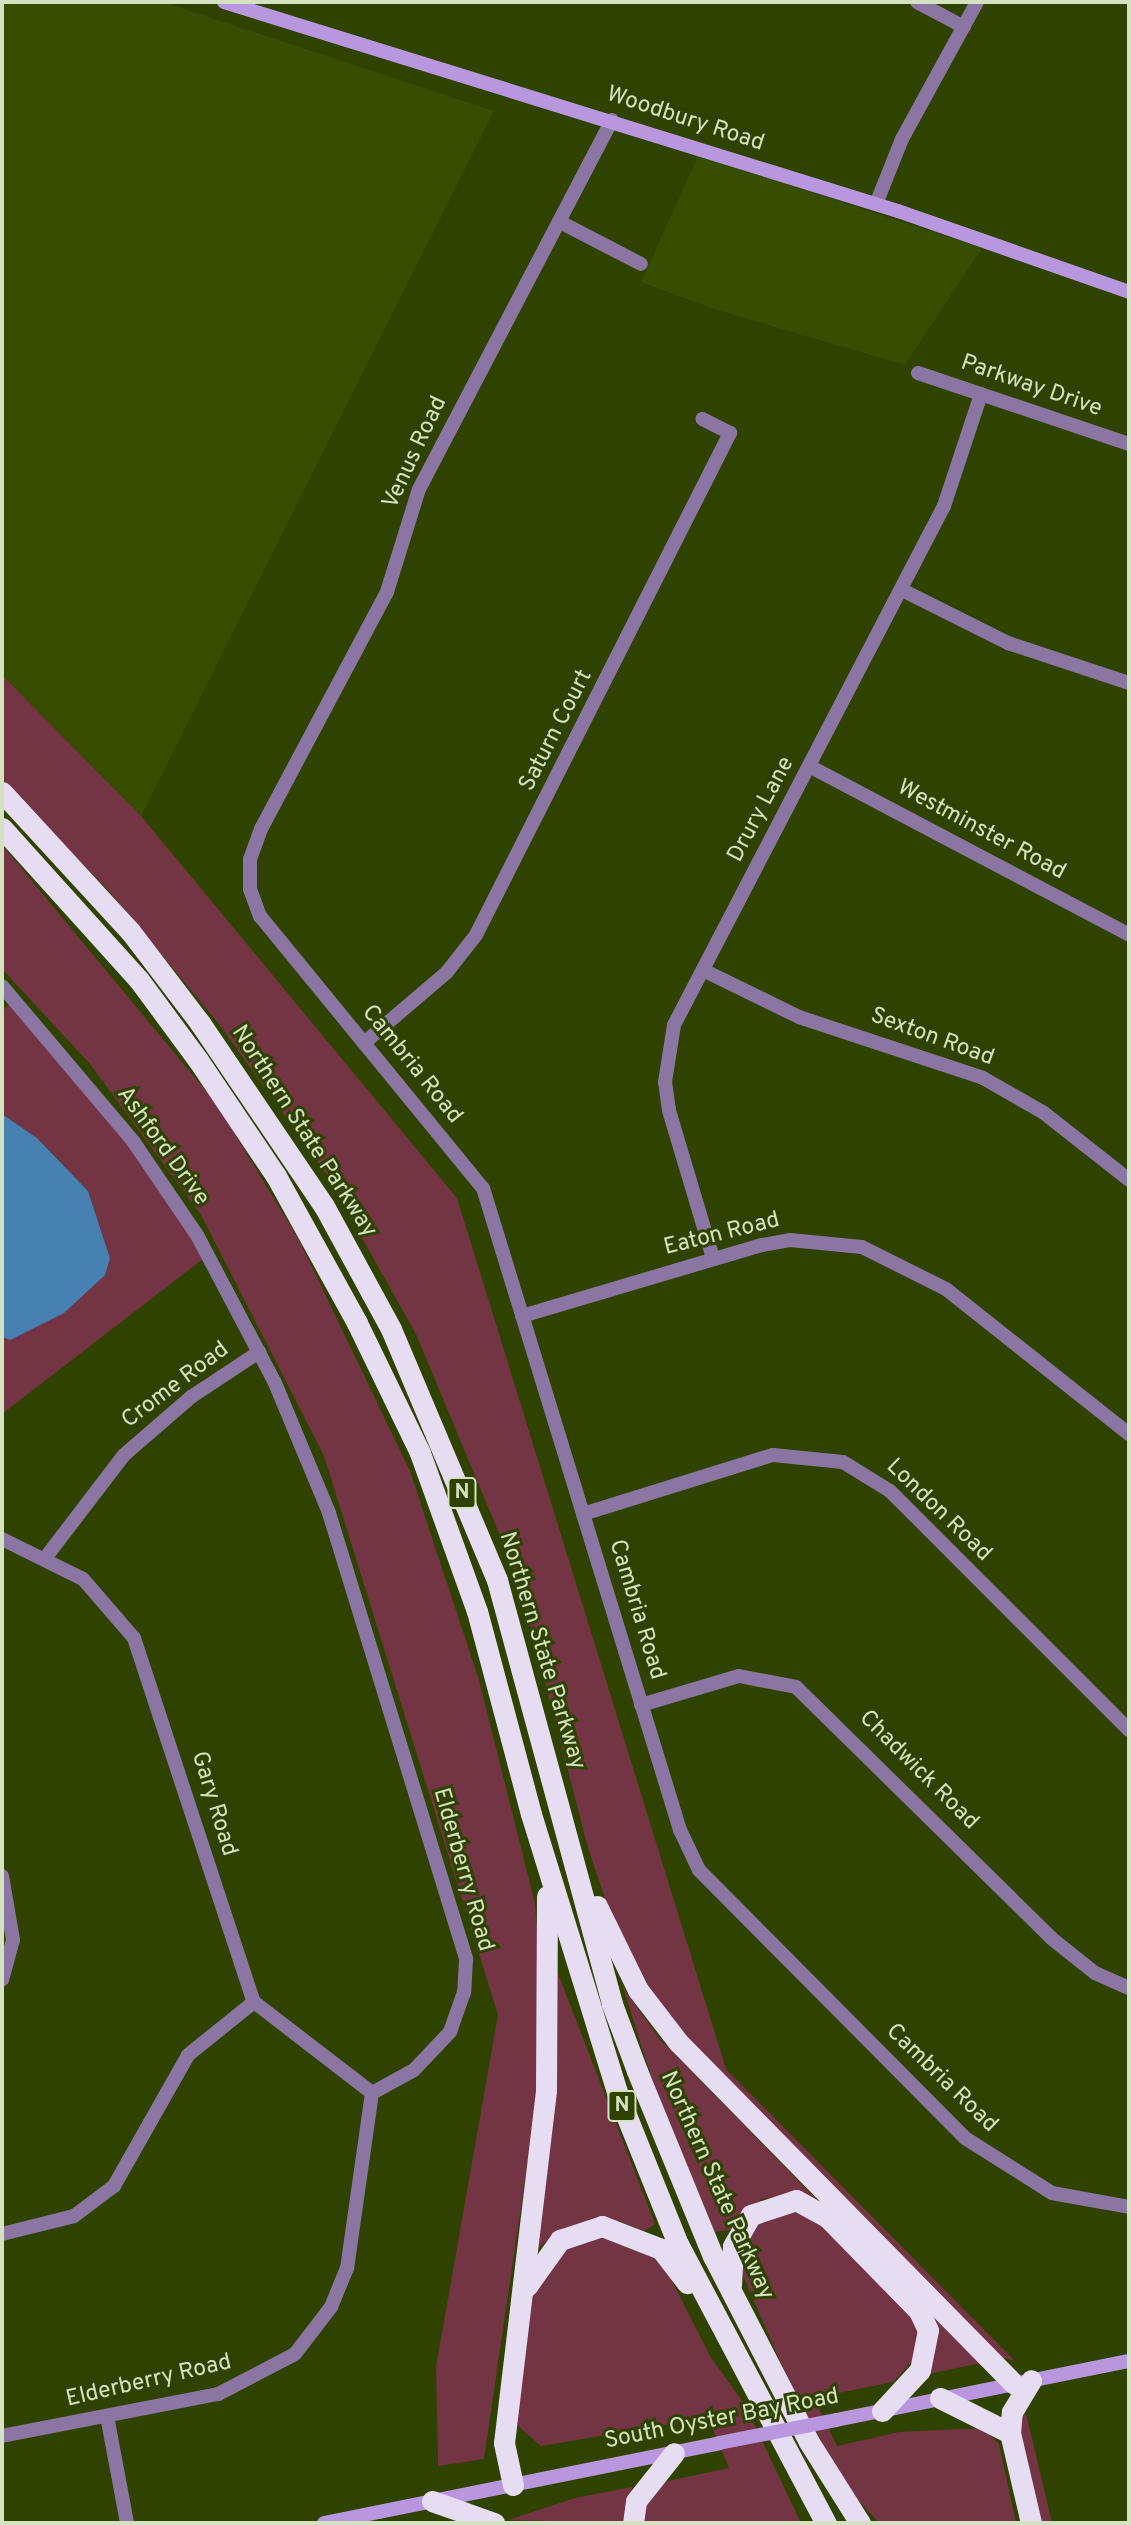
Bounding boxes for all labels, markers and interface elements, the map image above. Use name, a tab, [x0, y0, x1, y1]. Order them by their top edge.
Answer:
street label: Woodbury Road	[603, 82, 767, 158]
street label: Parkway Drive	[957, 350, 1105, 424]
street label: Venus Road	[378, 392, 454, 514]
street label: Saturn Court	[515, 666, 599, 796]
street label: Drury Lane	[723, 753, 801, 867]
street label: Westminster Road	[892, 775, 1070, 887]
street label: Cambria Road	[355, 1000, 467, 1130]
street label: Sexton Road	[866, 1003, 998, 1073]
street label: Northern State Parkway	[224, 1021, 382, 1243]
street label: Ashford Drive	[110, 1082, 214, 1212]
street label: Eaton Road	[661, 1207, 783, 1263]
street label: Crome Road	[117, 1337, 235, 1435]
street label: London Road	[879, 1454, 997, 1568]
road number: N	[446, 1476, 478, 1510]
street label: Northern State Parkway	[492, 1529, 590, 1773]
street label: Cambria Road	[602, 1537, 670, 1683]
street label: Chadwick Road	[852, 1705, 984, 1837]
street label: Gary Road	[184, 1748, 242, 1860]
street label: Elderberry Road	[425, 1785, 499, 1955]
street label: Cambria Road	[879, 2019, 1003, 2139]
street label: Northern State Parkway	[653, 2067, 779, 2305]
road number: N	[606, 2088, 638, 2124]
street label: Elderberry Road	[64, 2350, 234, 2414]
street label: South Oyster Bay Road	[602, 2384, 842, 2456]

